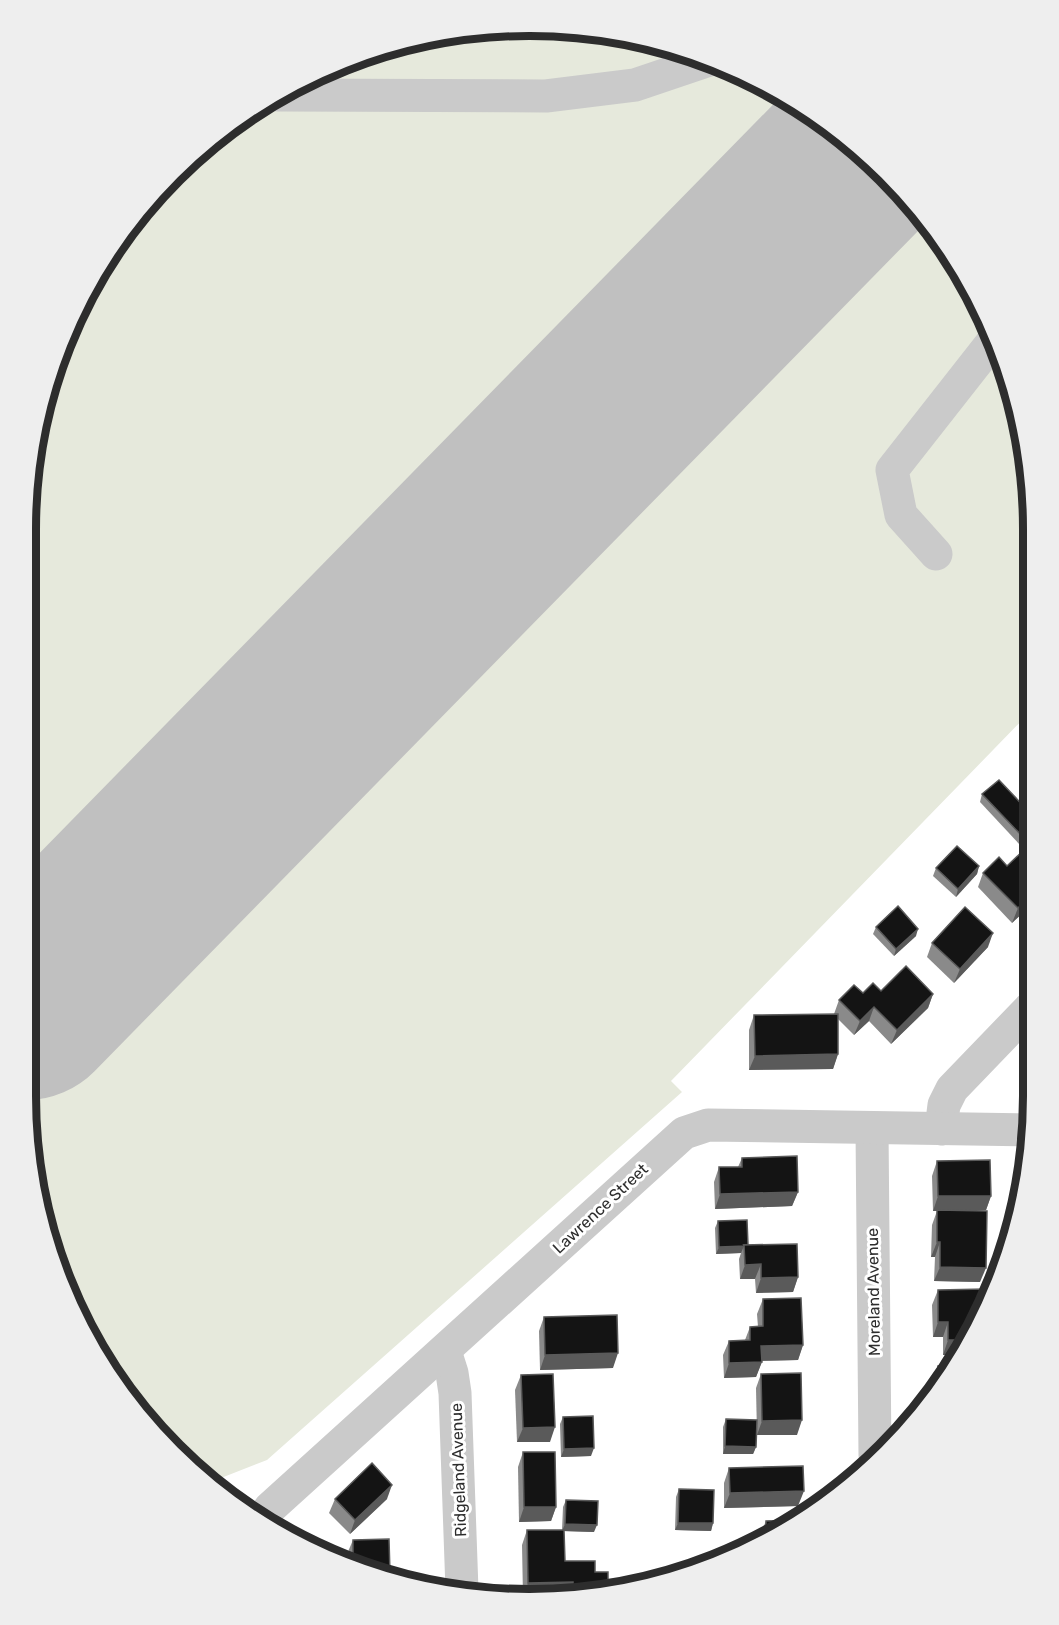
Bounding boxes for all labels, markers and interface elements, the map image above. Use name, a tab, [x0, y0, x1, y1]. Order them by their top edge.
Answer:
street label: Lawrence Street	[549, 1159, 652, 1257]
street label: Moreland Avenue	[863, 1228, 884, 1356]
street label: Ridgeland Avenue	[447, 1403, 470, 1537]

